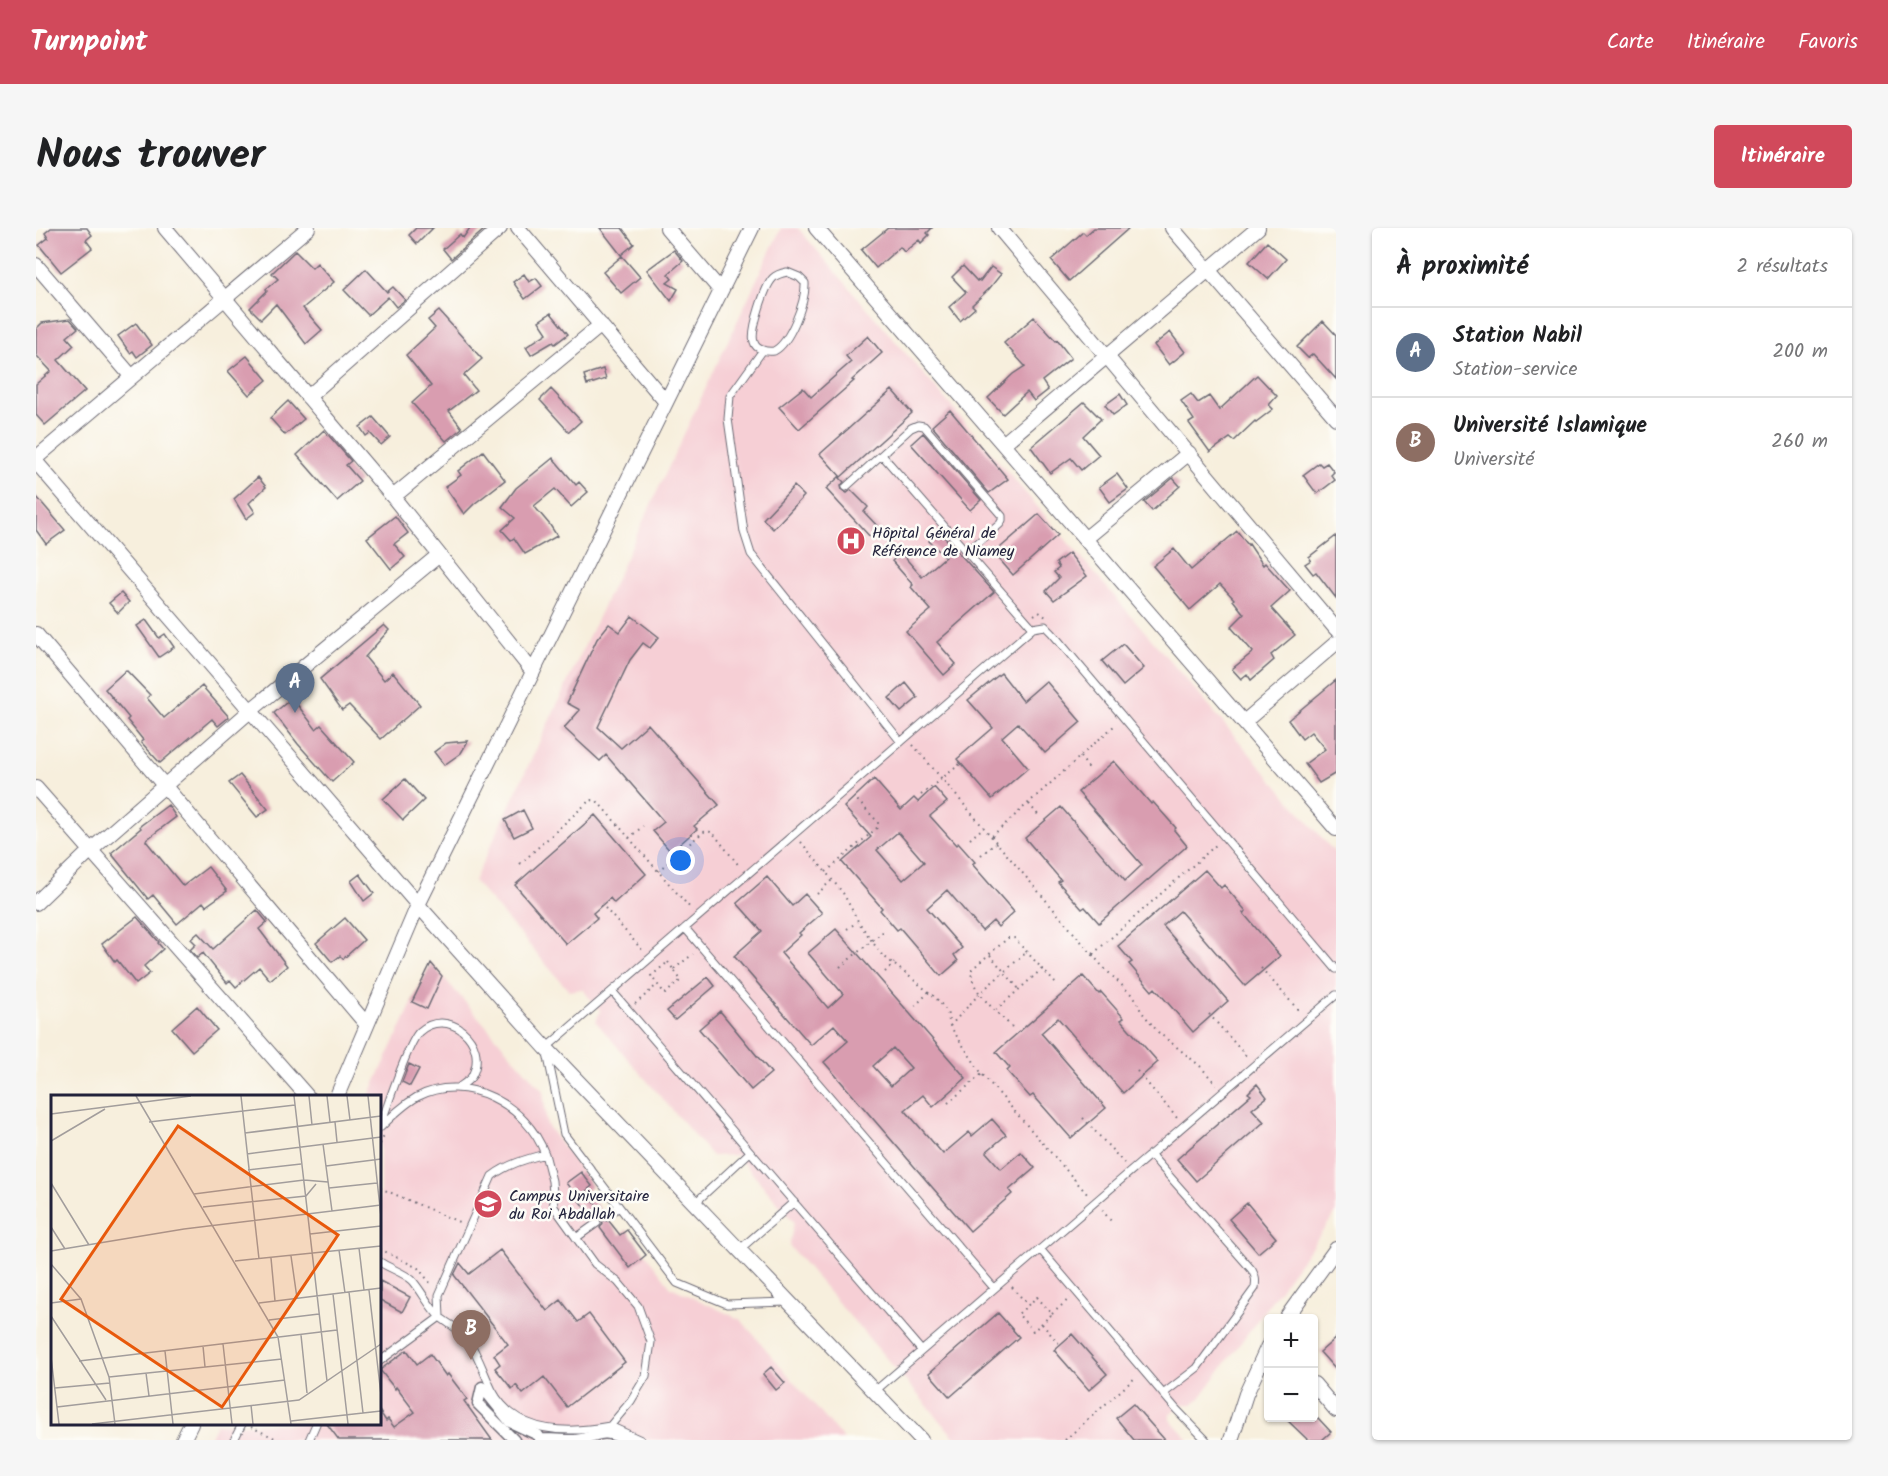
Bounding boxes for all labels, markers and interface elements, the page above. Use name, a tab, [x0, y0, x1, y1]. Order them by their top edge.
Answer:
text: Turnpoint	[30, 20, 148, 65]
text: Carte	[1607, 26, 1654, 59]
text: Itinéraire	[1687, 26, 1765, 59]
text: Favoris	[1798, 26, 1858, 59]
text: Nous trouver	[36, 123, 265, 190]
button: Itinéraire	[1714, 125, 1852, 188]
text: À proximité	[1396, 246, 1528, 288]
text: 2 résultats	[1737, 251, 1828, 283]
text: Station Nabil	[1453, 319, 1582, 354]
text: A	[1409, 336, 1422, 368]
text: 200 m	[1772, 336, 1828, 368]
text: Station-service	[1453, 354, 1577, 386]
text: Université Islamique	[1453, 409, 1647, 444]
text: B	[1409, 426, 1422, 458]
text: 260 m	[1771, 426, 1828, 458]
text: Université	[1453, 444, 1534, 476]
place label: Hôpital Général de Référence de Niamey	[872, 521, 1015, 564]
hospital icon: Hôpital Général de Référence de Niamey	[835, 525, 867, 557]
pin: A	[276, 664, 314, 713]
your location	[666, 846, 695, 875]
inset map	[51, 1095, 381, 1425]
place label: Campus Universitaire du Roi Abdallah	[509, 1184, 649, 1227]
school or university icon: Campus Universitaire du Roi Abdallah	[472, 1188, 504, 1220]
pin: B	[452, 1310, 490, 1360]
map controls	[1264, 1314, 1318, 1422]
button: +	[1264, 1314, 1318, 1368]
button: −	[1264, 1368, 1318, 1422]

